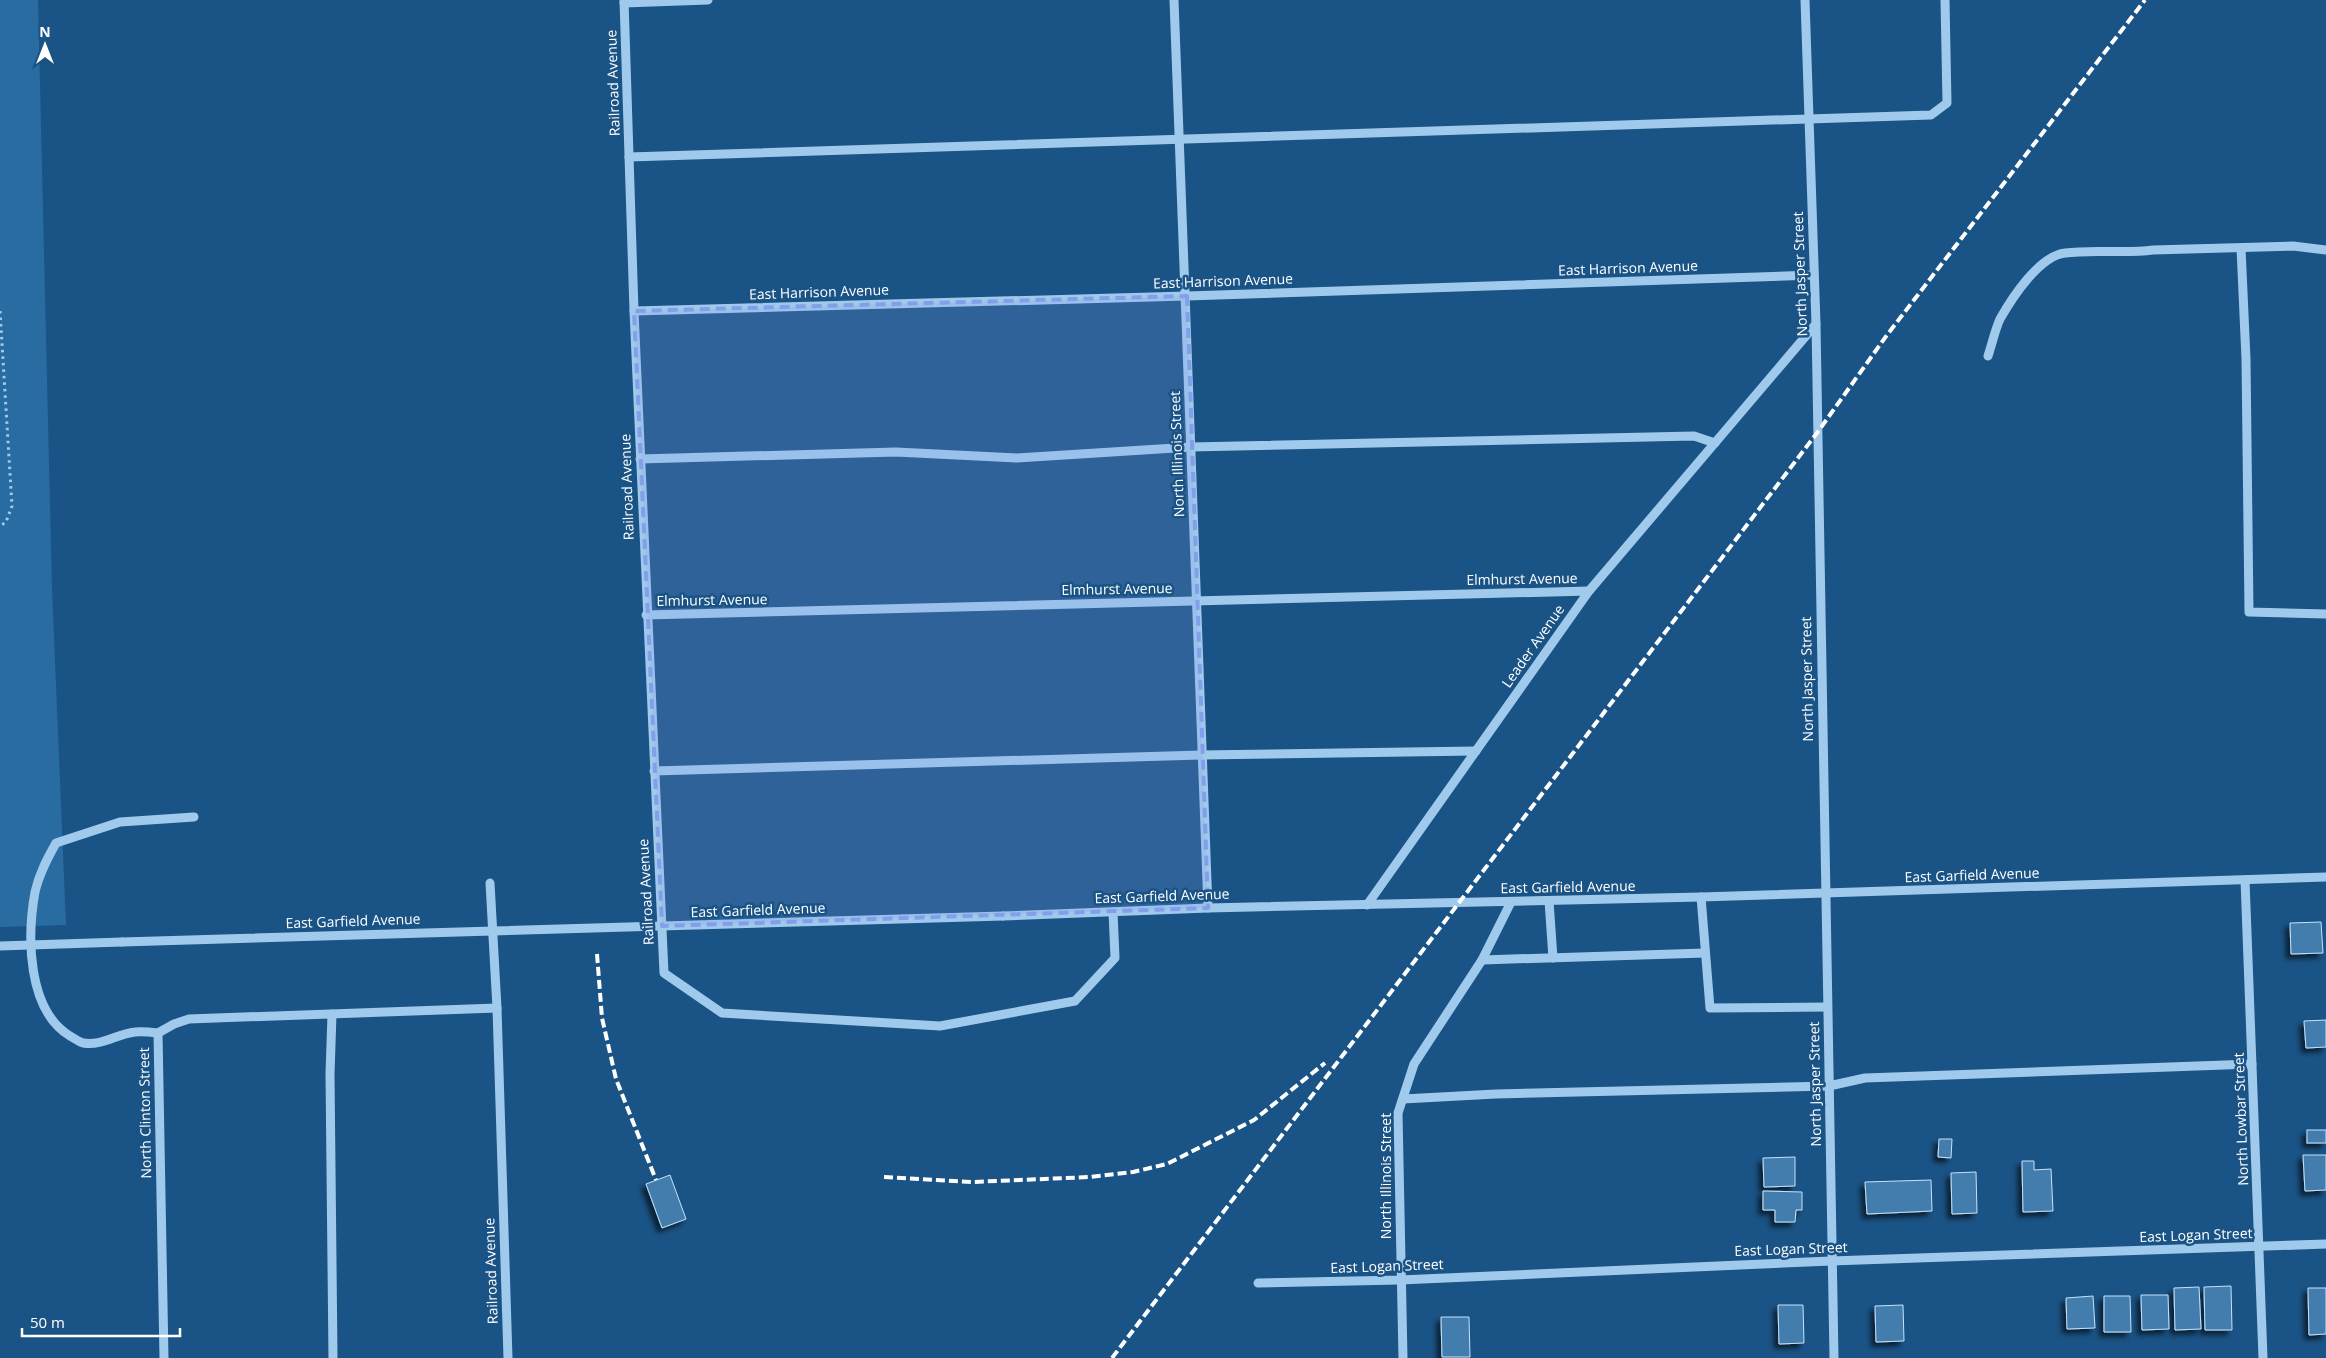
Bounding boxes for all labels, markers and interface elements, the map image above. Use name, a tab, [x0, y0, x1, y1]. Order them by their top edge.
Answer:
north arrow	[20, 20, 70, 70]
text: N	[39, 22, 51, 41]
street label: Railroad Avenue	[601, 29, 624, 136]
street label: North Jasper Street	[1788, 211, 1811, 337]
street label: East Harrison Avenue	[1558, 256, 1698, 279]
street label: East Harrison Avenue	[1153, 269, 1293, 292]
street label: East Harrison Avenue	[749, 280, 889, 303]
street label: North Illinois Street	[1165, 391, 1188, 517]
street label: Railroad Avenue	[615, 433, 638, 540]
street label: Elmhurst Avenue	[1466, 568, 1578, 589]
street label: Elmhurst Avenue	[1061, 578, 1173, 599]
street label: Elmhurst Avenue	[656, 589, 768, 610]
street label: Leader Avenue	[1497, 600, 1568, 691]
street label: North Jasper Street	[1796, 616, 1817, 742]
street label: Railroad Avenue	[633, 838, 658, 946]
street label: East Garfield Avenue	[1904, 863, 2040, 886]
street label: East Garfield Avenue	[1500, 876, 1636, 897]
street label: East Garfield Avenue	[1094, 884, 1230, 907]
street label: East Garfield Avenue	[690, 898, 826, 921]
street label: East Garfield Avenue	[285, 909, 421, 932]
street label: North Jasper Street	[1804, 1021, 1825, 1147]
street label: North Clinton Street	[134, 1047, 155, 1179]
street label: North Lowbar Street	[2229, 1052, 2252, 1186]
street label: North Illinois Street	[1376, 1113, 1395, 1239]
street label: Railroad Avenue	[479, 1217, 502, 1324]
street label: East Logan Street	[2139, 1223, 2253, 1246]
street label: East Logan Street	[1734, 1237, 1848, 1260]
street label: East Logan Street	[1330, 1254, 1444, 1277]
scale bar	[22, 1306, 180, 1338]
text: 50 m	[30, 1312, 65, 1332]

